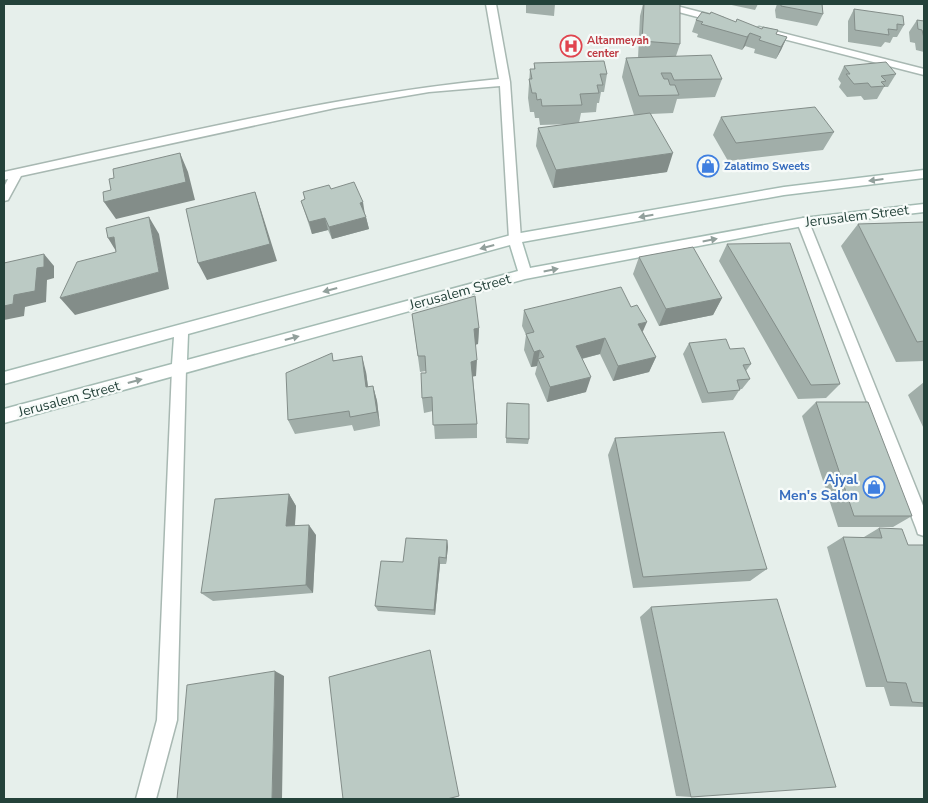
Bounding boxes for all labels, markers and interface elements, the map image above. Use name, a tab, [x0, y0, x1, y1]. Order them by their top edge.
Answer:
place label: Altanmeyah center	[587, 33, 649, 61]
hospital icon: Altanmeyah center	[559, 34, 583, 58]
shop icon: Zalatimo Sweets	[696, 154, 720, 178]
place label: Zalatimo Sweets	[724, 159, 810, 174]
one-way arrow	[868, 176, 884, 184]
street label: Jerusalem Street	[803, 200, 910, 232]
one-way arrow	[638, 212, 654, 220]
one-way arrow	[703, 235, 719, 243]
one-way arrow	[479, 243, 494, 251]
one-way arrow	[543, 265, 559, 273]
street label: Jerusalem Street	[406, 269, 513, 315]
one-way arrow	[323, 286, 338, 294]
one-way arrow	[285, 334, 300, 342]
street label: Jerusalem Street	[15, 376, 122, 422]
one-way arrow	[128, 376, 143, 384]
place label: Ajyal Men's Salon	[779, 470, 859, 505]
shop icon: Ajyal Men's Salon	[862, 475, 886, 499]

